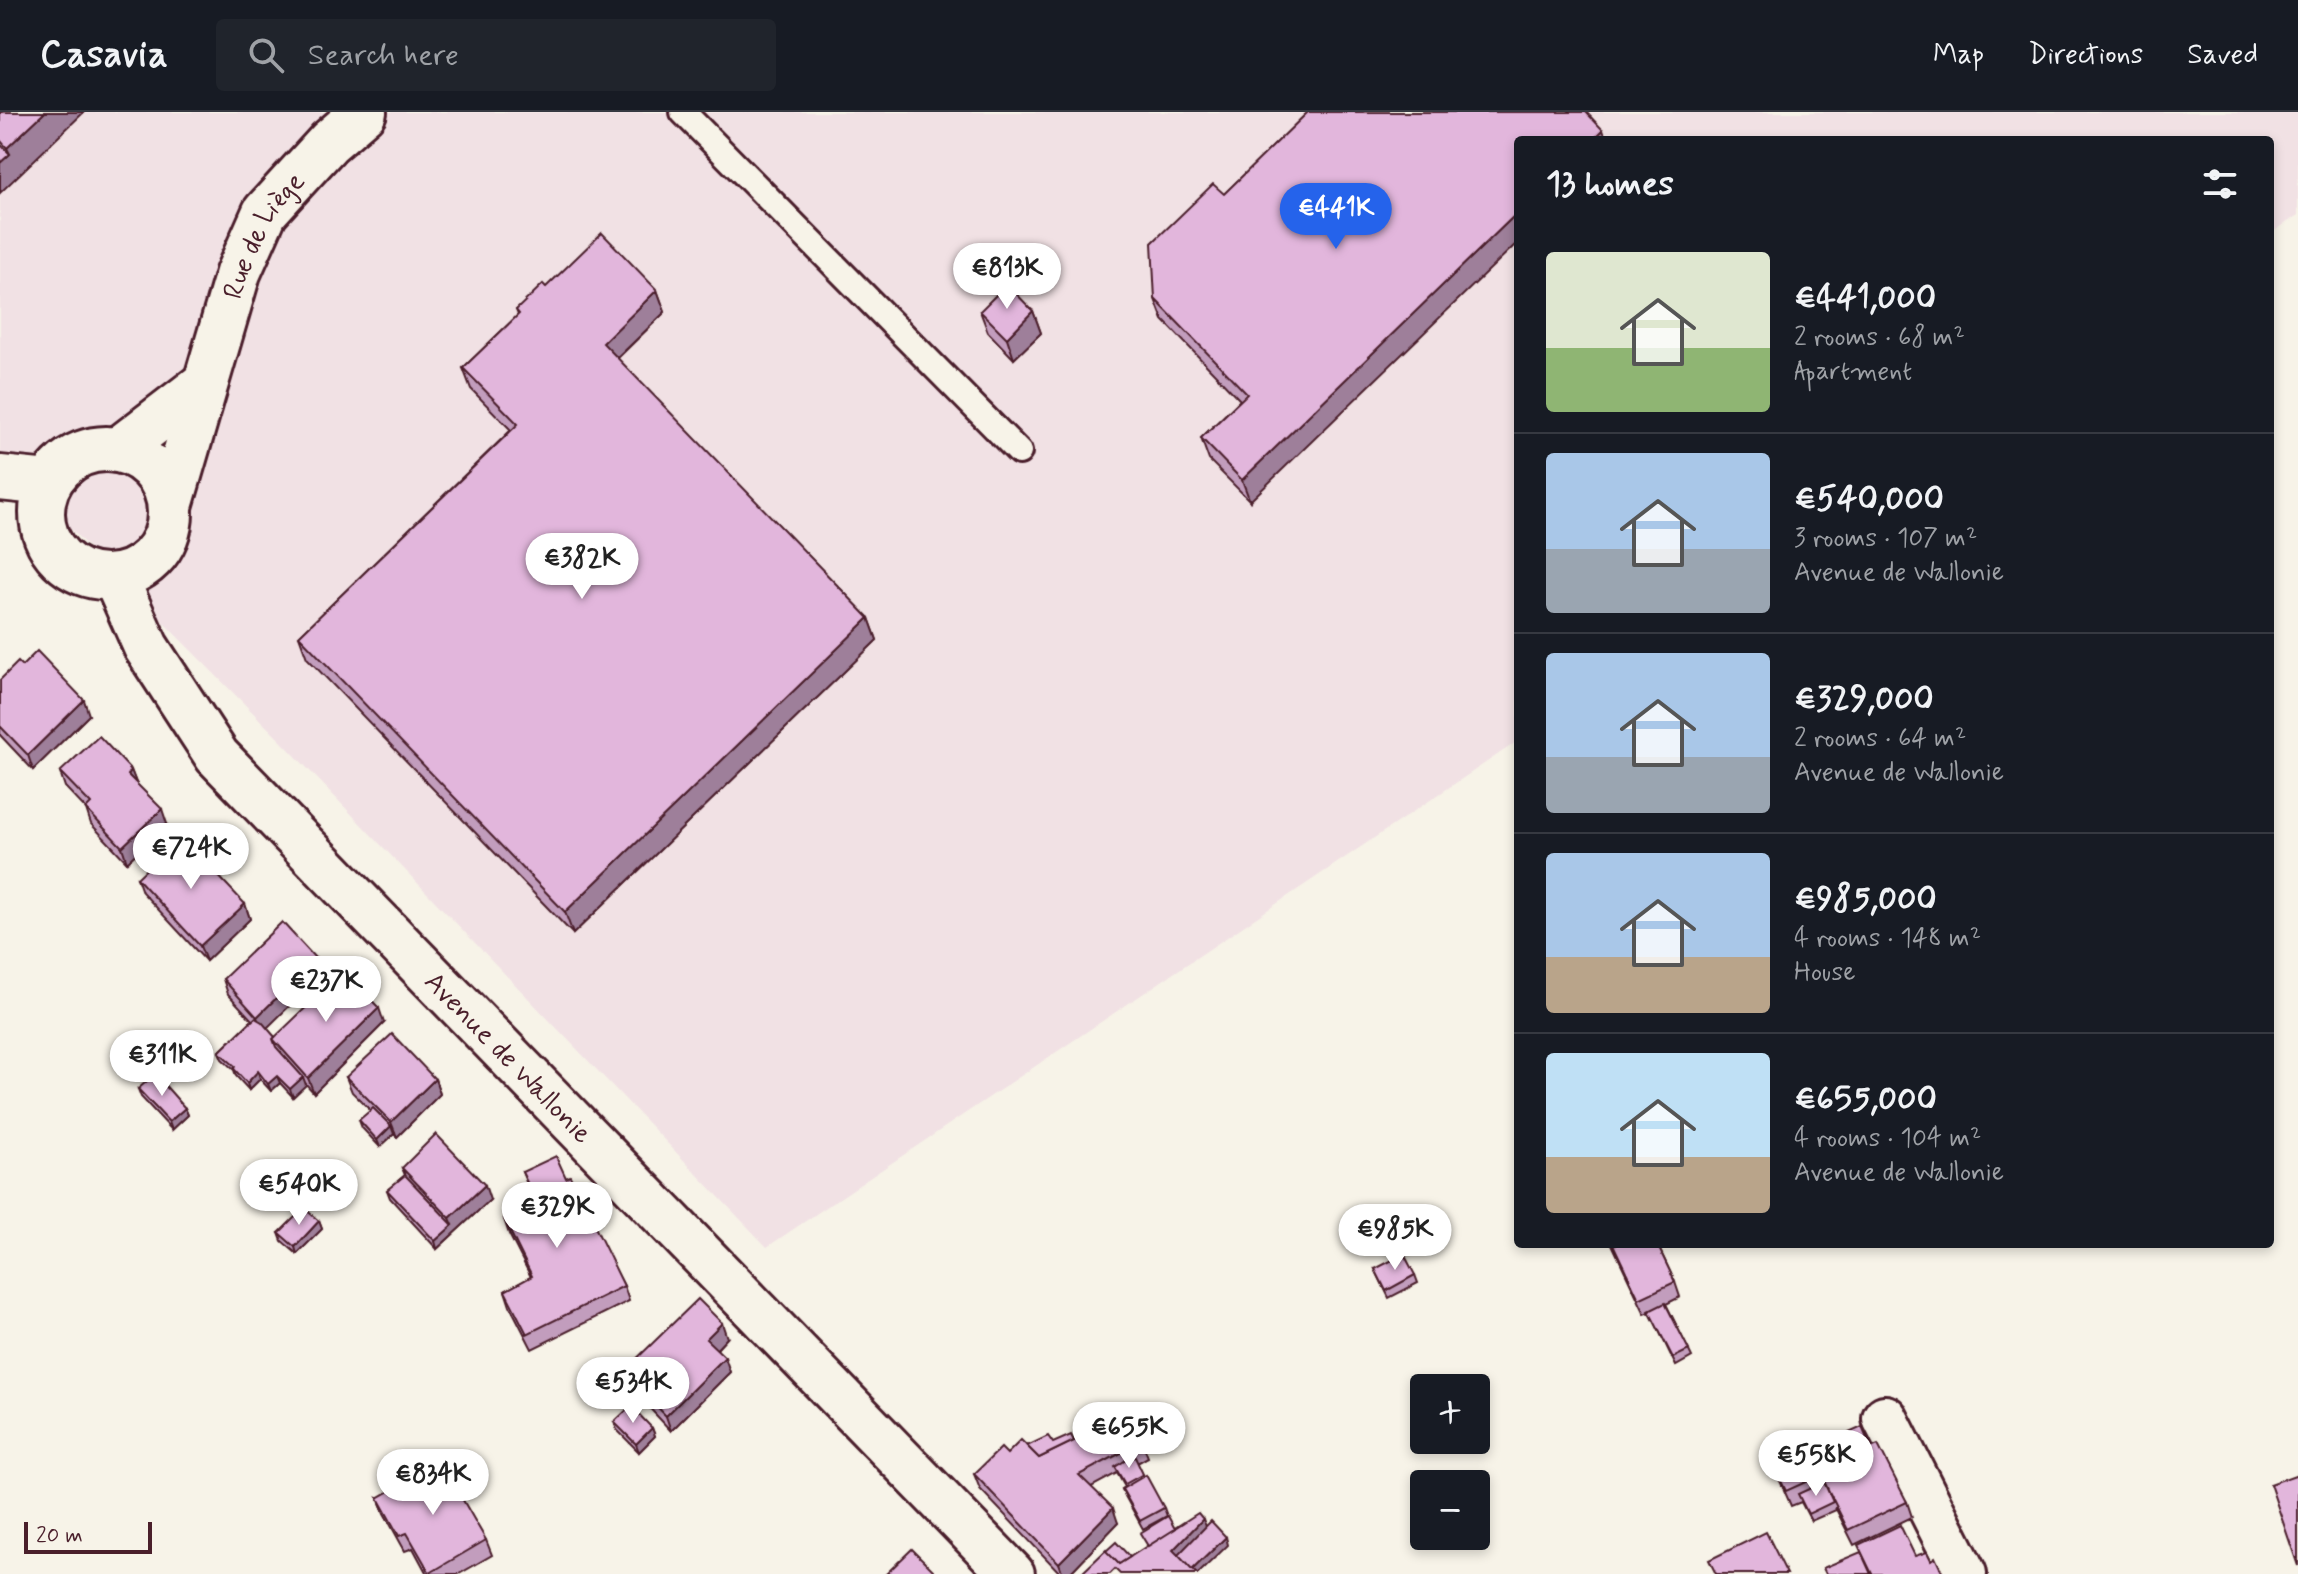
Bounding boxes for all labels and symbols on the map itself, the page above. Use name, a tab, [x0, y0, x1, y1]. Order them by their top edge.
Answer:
street label: Rue de Liège	[215, 165, 314, 304]
pin: €441K	[1280, 183, 1392, 251]
pin: €813K	[951, 243, 1063, 311]
pin: €382K	[526, 533, 638, 601]
pin: €724K	[135, 823, 247, 891]
pin: €237K	[270, 956, 382, 1024]
street label: Avenue de Wallonie	[415, 964, 600, 1152]
pin: €311K	[106, 1030, 218, 1098]
pin: €540K	[243, 1159, 355, 1227]
pin: €329K	[501, 1182, 613, 1250]
pin: €985K	[1339, 1204, 1451, 1272]
pin: €534K	[577, 1357, 689, 1425]
pin: €655K	[1073, 1402, 1185, 1470]
pin: €558K	[1760, 1430, 1872, 1498]
pin: €834K	[377, 1449, 489, 1517]
scale bar	[24, 1518, 152, 1554]

